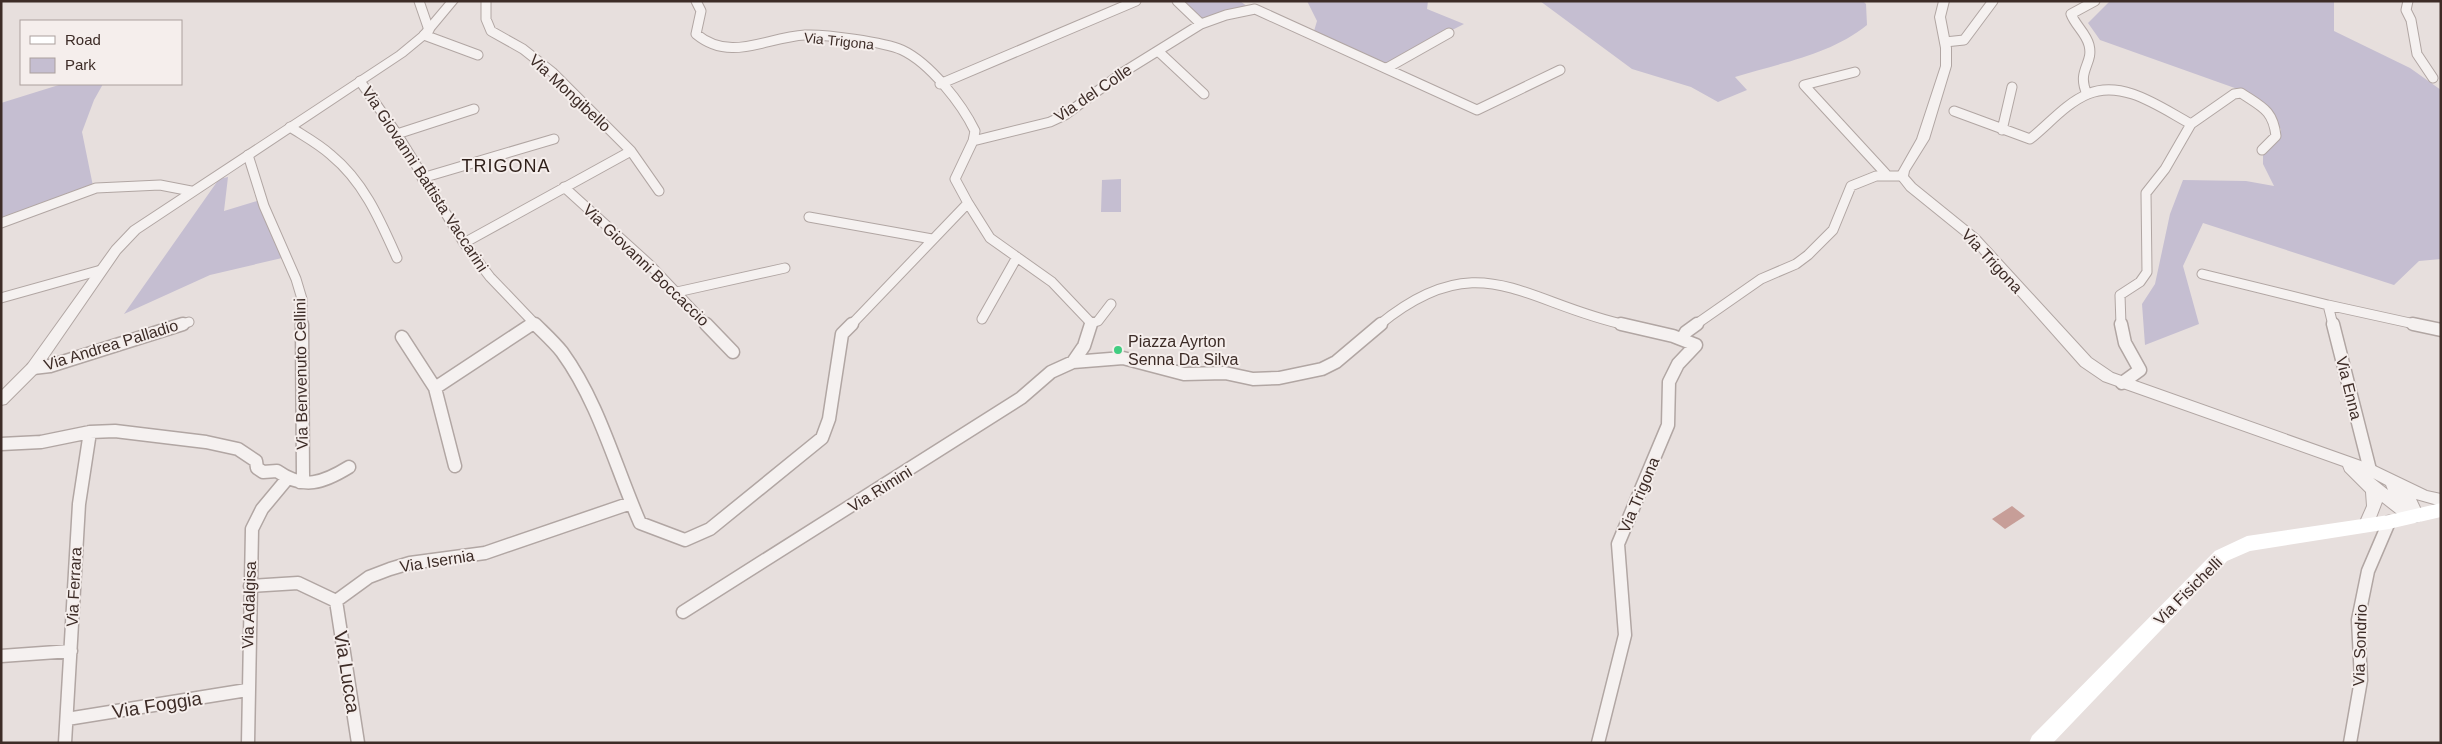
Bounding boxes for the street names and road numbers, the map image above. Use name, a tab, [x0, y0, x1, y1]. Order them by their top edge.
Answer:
street label: Via Trigona	[803, 29, 875, 53]
street label: Via Mongibello	[526, 51, 614, 135]
street label: Via del Colle	[1051, 61, 1135, 125]
street label: Via Giovanni Battista Vaccarini	[359, 83, 491, 275]
street label: Via Giovanni Boccaccio	[580, 201, 712, 329]
street label: Via Trigona	[1958, 226, 2026, 296]
street label: Via Benvenuto Cellini	[291, 298, 311, 450]
street label: Via Andrea Palladio	[42, 316, 180, 374]
street label: Via Enna	[2333, 355, 2365, 422]
street label: Via Trigona	[1615, 454, 1663, 535]
street label: Via Rimini	[845, 463, 915, 515]
street label: Via Ferrara	[63, 547, 85, 627]
street label: Via Isernia	[398, 547, 476, 575]
street label: Via Fisichelli	[2151, 554, 2225, 628]
street label: Via Adalgisa	[239, 561, 259, 649]
street label: Via Sondrio	[2350, 603, 2370, 686]
street label: Via Lucca	[330, 629, 364, 715]
street label: Via Foggia	[111, 687, 204, 722]

